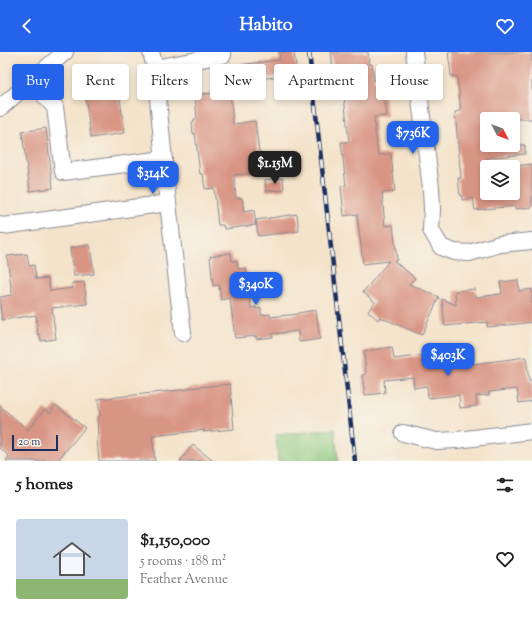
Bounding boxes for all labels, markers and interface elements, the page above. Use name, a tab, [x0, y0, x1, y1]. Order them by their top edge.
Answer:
text: Habito	[239, 13, 293, 39]
icon: back	[16, 15, 38, 37]
icon: heart	[494, 15, 516, 37]
chip: Buy	[12, 64, 64, 100]
chip: Rent	[72, 64, 129, 100]
chip: Filters	[137, 64, 202, 100]
chip: New	[210, 64, 266, 100]
chip: Apartment	[274, 64, 368, 100]
chip: House	[376, 64, 443, 100]
north arrow	[480, 112, 520, 152]
map controls	[480, 112, 520, 200]
pin: $736K	[385, 121, 441, 155]
text: $736K	[396, 125, 430, 143]
pin: $1.15M	[242, 151, 308, 185]
text: $1.15M	[257, 155, 293, 173]
button: layers	[480, 160, 520, 200]
pin: $314K	[125, 161, 181, 195]
text: $314K	[137, 165, 169, 183]
pin: $340K	[228, 272, 284, 306]
text: $340K	[239, 276, 273, 294]
pin: $403K	[420, 343, 476, 377]
text: $403K	[431, 347, 465, 365]
scale bar	[12, 433, 58, 452]
text: 20 m	[18, 434, 40, 450]
text: 5 homes	[16, 473, 73, 497]
icon: filters	[494, 474, 516, 496]
text: $1,150,000	[140, 529, 210, 553]
icon: home	[48, 535, 96, 583]
icon: heart	[494, 548, 516, 570]
text: 5 rooms · 188 m²	[140, 553, 226, 571]
text: Feather Avenue	[140, 571, 228, 589]

